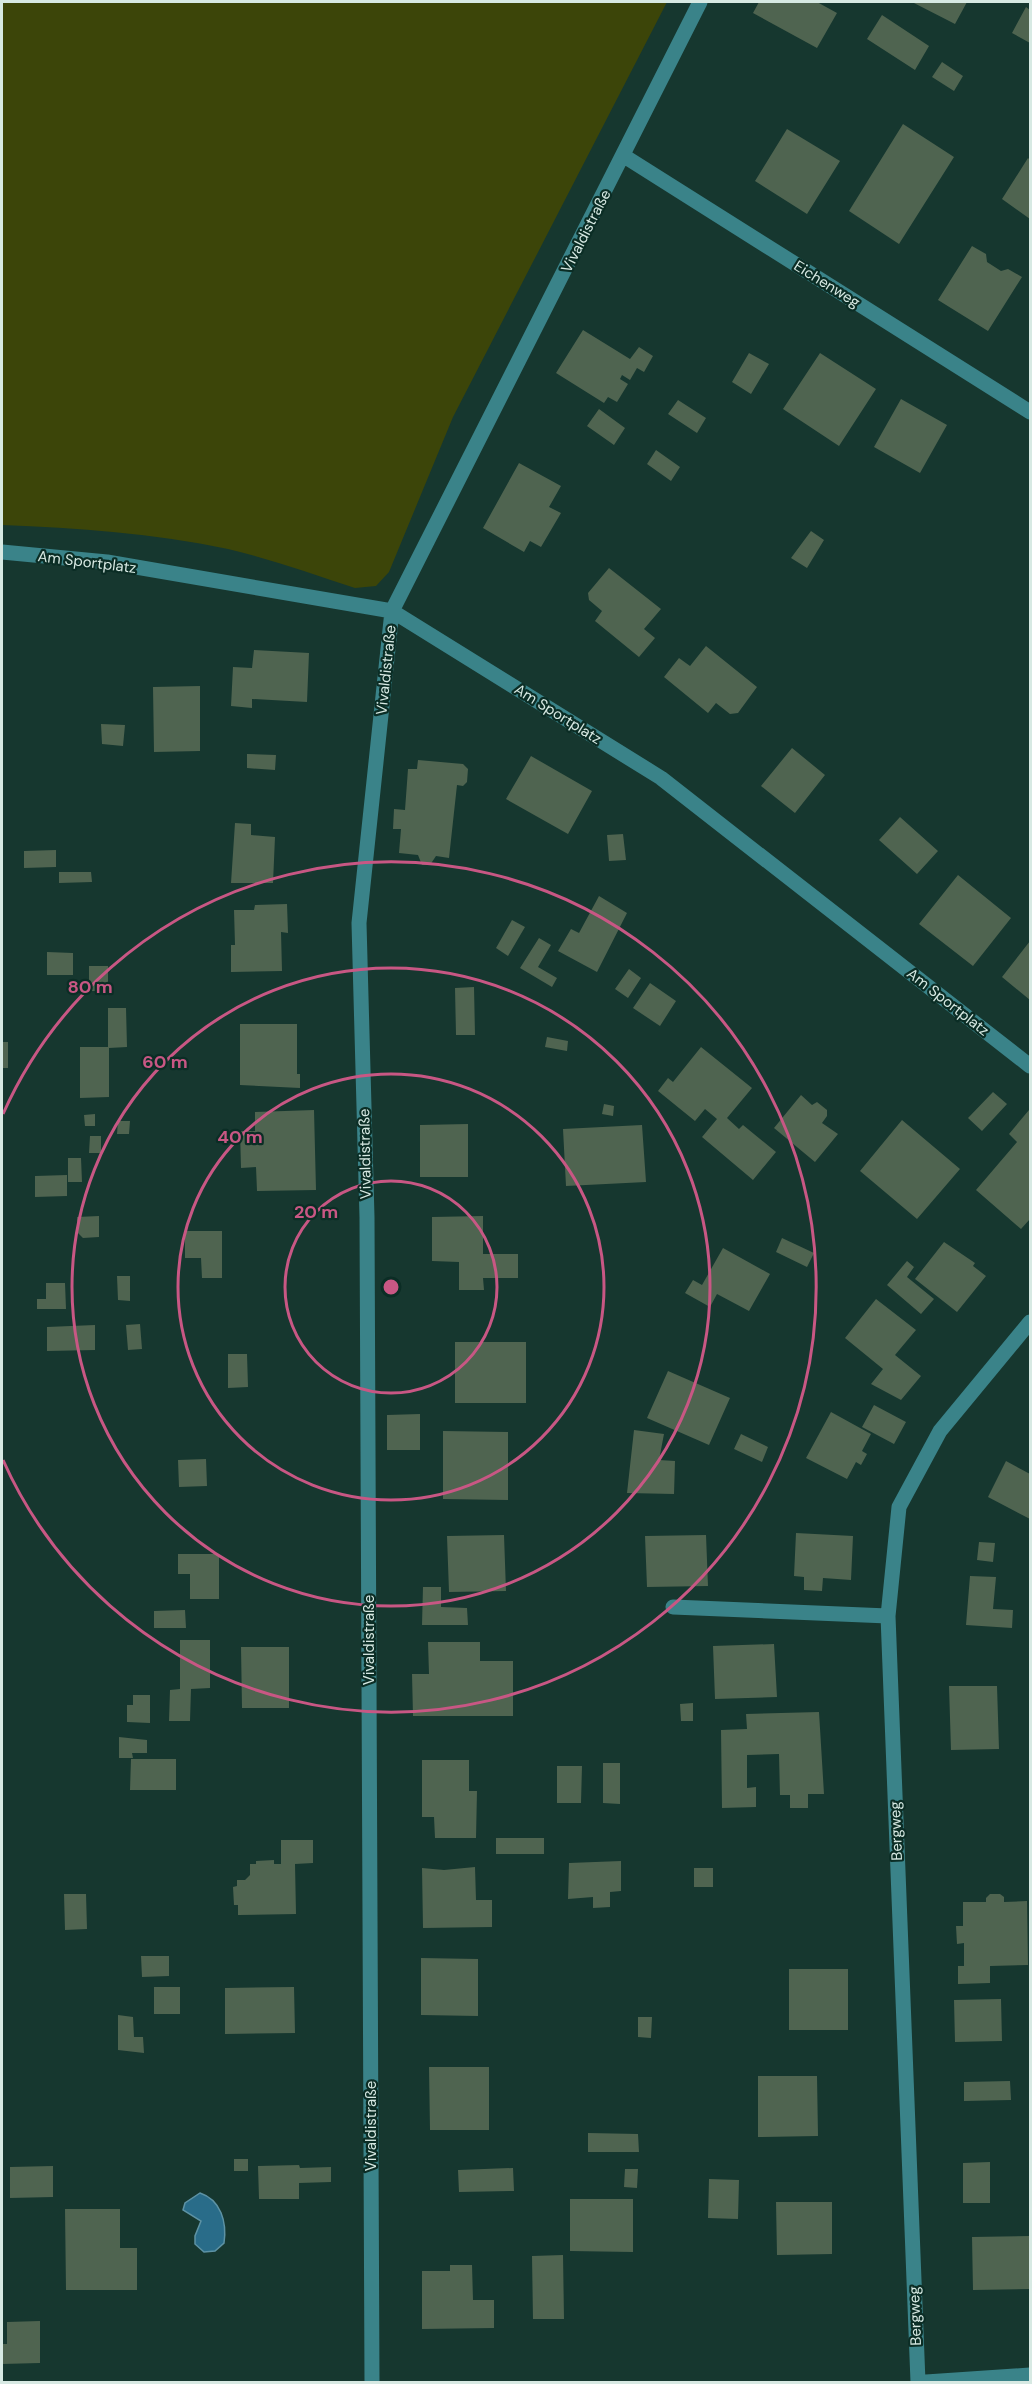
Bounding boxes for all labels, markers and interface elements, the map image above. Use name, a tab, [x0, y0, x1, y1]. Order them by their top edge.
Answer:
street label: Vivaldistraße	[557, 186, 615, 276]
street label: Eichenweg	[790, 256, 864, 312]
street label: Am Sportplatz	[37, 546, 138, 578]
street label: Vivaldistraße	[371, 624, 401, 716]
street label: Am Sportplatz	[511, 679, 605, 749]
street label: Am Sportplatz	[903, 964, 993, 1040]
text: 80 m	[67, 975, 113, 999]
text: 60 m	[142, 1050, 188, 1074]
street label: Vivaldistraße	[354, 1108, 376, 1200]
text: 40 m	[217, 1125, 263, 1149]
text: 20 m	[294, 1200, 338, 1224]
centre of rings	[381, 1277, 401, 1297]
street label: Vivaldistraße	[359, 1595, 379, 1685]
street label: Bergweg	[885, 1801, 907, 1861]
street label: Vivaldistraße	[361, 2081, 381, 2171]
street label: Bergweg	[904, 2286, 926, 2346]

